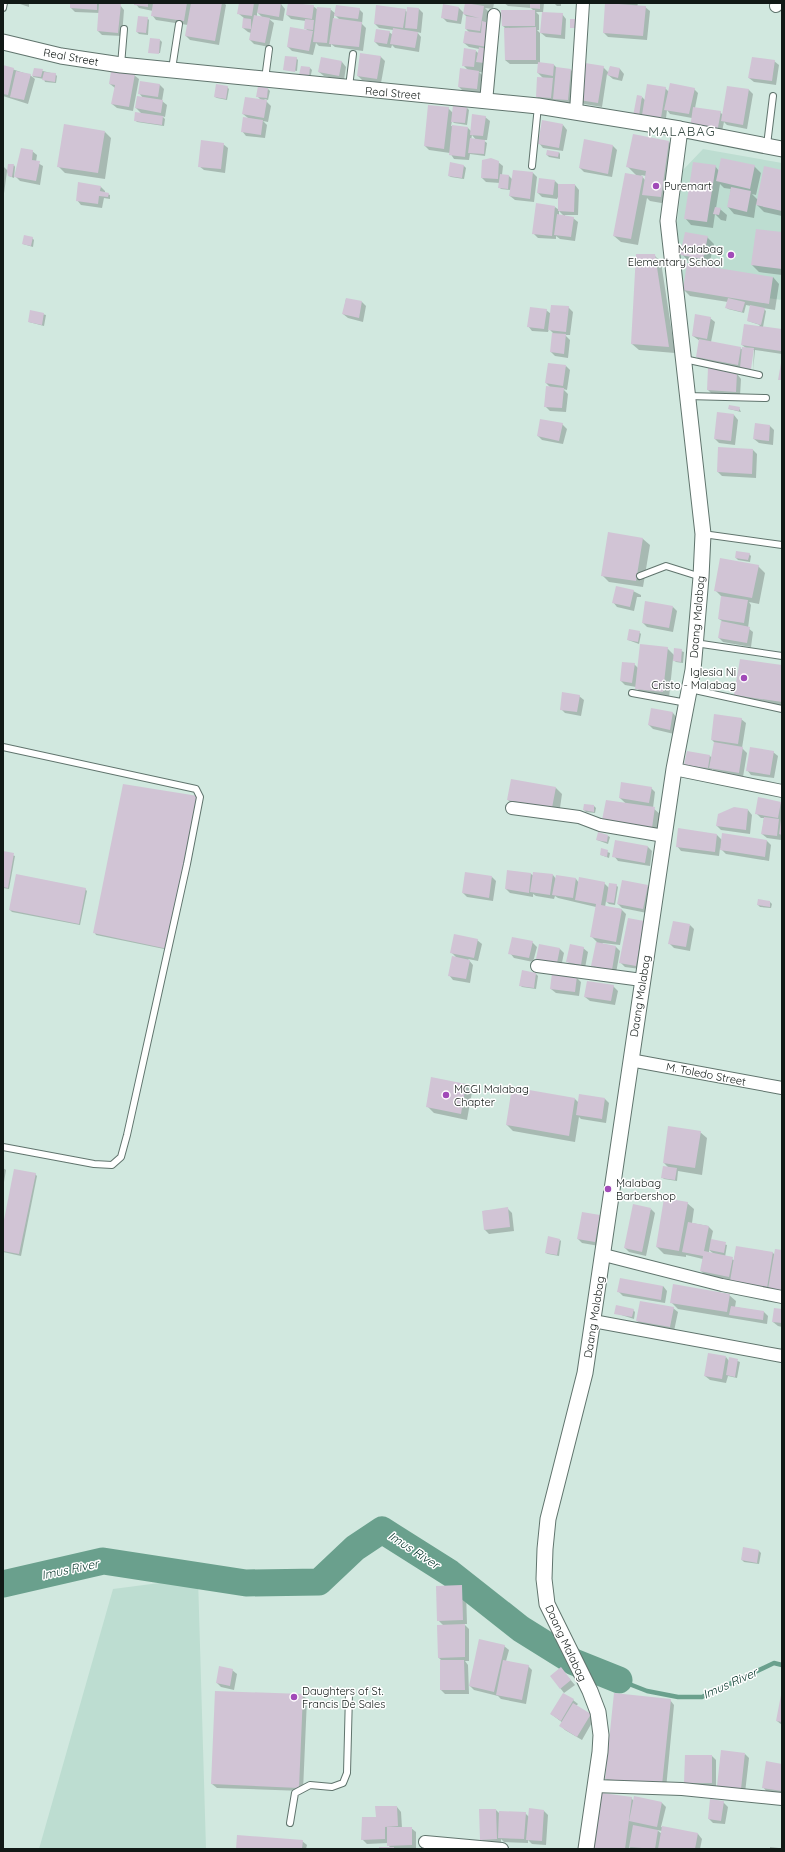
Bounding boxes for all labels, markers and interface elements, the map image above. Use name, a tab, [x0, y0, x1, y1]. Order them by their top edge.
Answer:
street label: Real Street	[42, 45, 100, 69]
street label: Real Street	[365, 84, 422, 102]
district label: MALABAG	[648, 123, 716, 139]
place label: Puremart	[664, 179, 712, 193]
marker: Puremart	[651, 181, 661, 191]
place label: Malabag Elementary School	[628, 242, 723, 269]
marker: Malabag Elementary School	[726, 250, 736, 260]
street label: Daang Malabag	[686, 575, 708, 659]
place label: Iglesia Ni Cristo - Malabag	[651, 665, 736, 692]
marker: Iglesia Ni Cristo - Malabag	[739, 673, 749, 683]
street label: Daang Malabag	[627, 954, 653, 1038]
street label: M. Toledo Street	[665, 1059, 747, 1089]
place label: MCGI Malabag Chapter	[454, 1082, 529, 1109]
marker: MCGI Malabag Chapter	[441, 1090, 451, 1100]
place label: Malabag Barbershop	[616, 1176, 676, 1203]
marker: Malabag Barbershop	[603, 1184, 613, 1194]
street label: Daang Malabag	[581, 1275, 607, 1359]
water label: Imus River	[386, 1528, 444, 1573]
water label: Imus River	[40, 1555, 101, 1582]
street label: Daang Malabag	[542, 1603, 590, 1683]
water label: Imus River	[700, 1664, 761, 1702]
place label: Daughters of St. Francis De Sales	[302, 1684, 385, 1711]
marker: Daughters of St. Francis De Sales	[289, 1692, 299, 1702]

